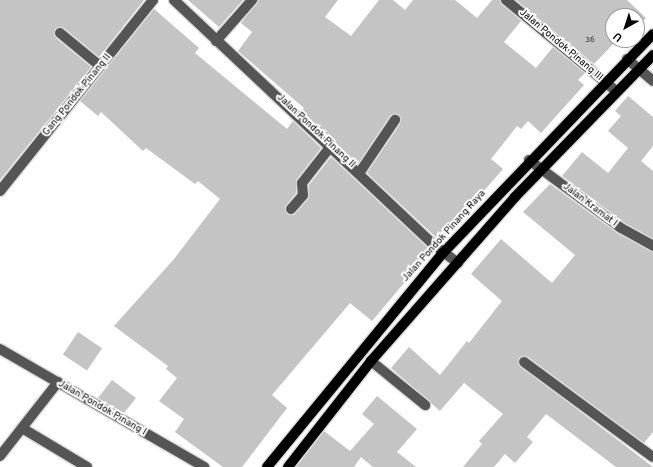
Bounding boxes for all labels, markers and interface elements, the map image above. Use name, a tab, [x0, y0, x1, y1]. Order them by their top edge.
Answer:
street label: Jalan Pondok Pinang III	[517, 7, 605, 83]
north arrow	[605, 8, 645, 48]
text: U	[611, 29, 626, 44]
house number: 36	[585, 36, 595, 46]
street label: Gang Pondok Pinang II	[40, 52, 114, 138]
street label: Jalan Pondok Pinang II	[274, 92, 358, 170]
street label: Jalan Kramat I	[560, 181, 620, 229]
street label: Jalan Pondok Pinang Raya	[400, 188, 488, 284]
street label: Jalan Pondok Pinang I	[56, 378, 148, 438]

